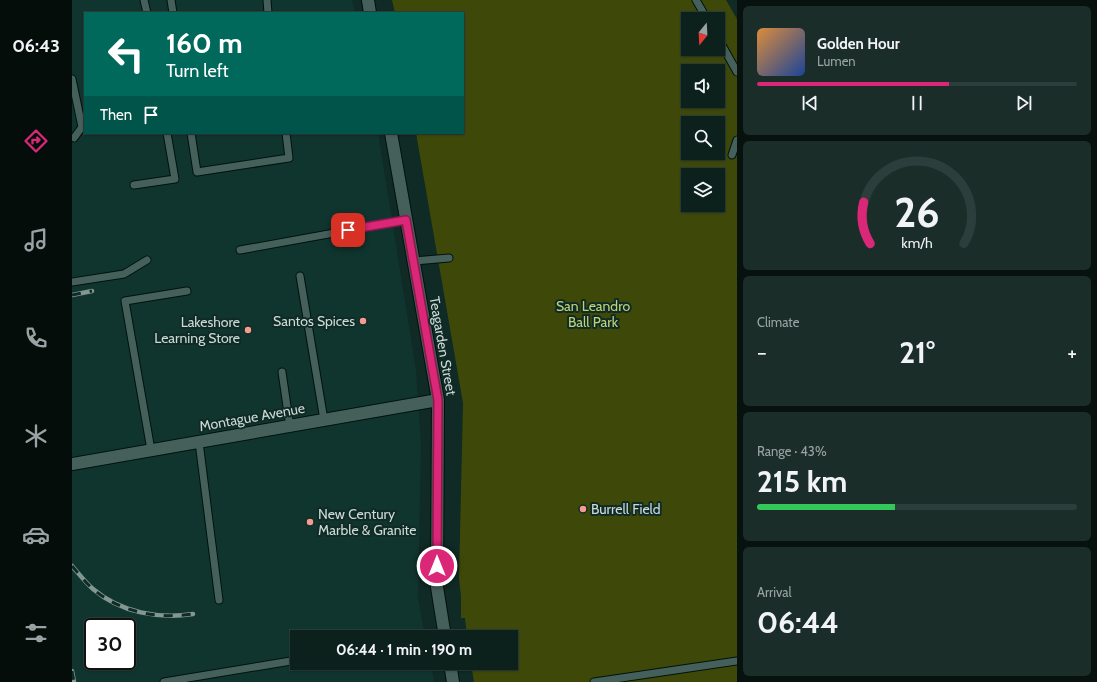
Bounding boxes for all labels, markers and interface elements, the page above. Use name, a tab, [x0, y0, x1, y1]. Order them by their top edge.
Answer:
north arrow	[681, 12, 725, 56]
map controls	[681, 12, 725, 212]
text: 160 m	[166, 26, 242, 60]
icon: left	[100, 28, 152, 80]
text: 06:43	[12, 35, 60, 57]
text: Golden Hour	[817, 35, 900, 53]
text: Lumen	[817, 53, 856, 69]
text: Turn left	[166, 60, 229, 82]
button: sound	[681, 64, 725, 108]
icon: previous	[799, 92, 821, 114]
icon: pause	[906, 92, 928, 114]
icon: next	[1013, 92, 1035, 114]
icon: arrive	[140, 104, 162, 126]
text: Then	[100, 106, 132, 124]
button: search	[681, 116, 725, 160]
icon: directions	[22, 127, 50, 155]
button: layers	[681, 168, 725, 212]
text: 26	[894, 187, 940, 237]
pin	[331, 213, 365, 247]
icon: arrive	[337, 219, 359, 241]
icon: music	[22, 226, 50, 254]
text: km/h	[901, 233, 933, 251]
street label: Teagarden Street	[425, 295, 461, 397]
park label: San Leandro Ball Park	[556, 297, 630, 331]
place label: Santos Spices	[273, 312, 355, 330]
place label: Lakeshore Learning Store	[154, 313, 240, 347]
text: Climate	[757, 314, 799, 330]
marker: Santos Spices	[358, 316, 368, 326]
icon: phone	[22, 324, 50, 352]
marker: Lakeshore Learning Store	[243, 325, 253, 335]
text: 21°	[899, 334, 935, 371]
text: −	[757, 339, 767, 366]
text: +	[1067, 339, 1077, 366]
street label: Montague Avenue	[198, 399, 306, 435]
icon: climate	[22, 422, 50, 450]
text: Range · 43%	[757, 443, 827, 459]
text: 215 km	[757, 463, 847, 500]
place label: Burrell Field	[591, 500, 661, 518]
marker: Burrell Field	[578, 504, 588, 514]
place label: New Century Marble & Granite	[318, 505, 416, 539]
marker: New Century Marble & Granite	[305, 517, 315, 527]
icon: car	[22, 521, 50, 549]
position arrow	[416, 545, 458, 587]
text: Arrival	[757, 584, 792, 600]
text: 06:44	[757, 604, 839, 641]
speed limit sign: 30	[84, 618, 136, 670]
icon: filters	[22, 619, 50, 647]
text: 06:44 · 1 min · 190 m	[336, 641, 472, 659]

